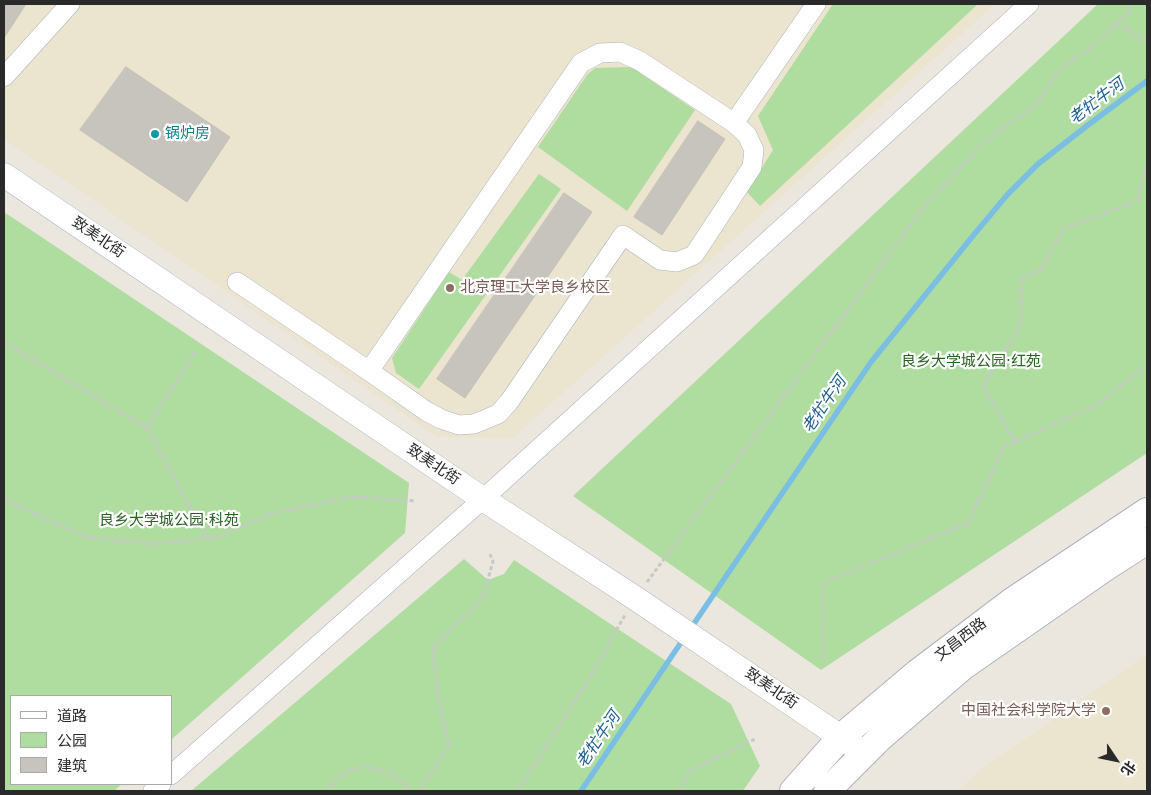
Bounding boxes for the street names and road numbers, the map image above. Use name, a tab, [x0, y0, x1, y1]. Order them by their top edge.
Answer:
street label: 致美北街	[68, 214, 128, 262]
street label: 致美北街	[403, 441, 463, 489]
street label: 文昌西路	[932, 615, 990, 665]
street label: 致美北街	[741, 665, 801, 713]

